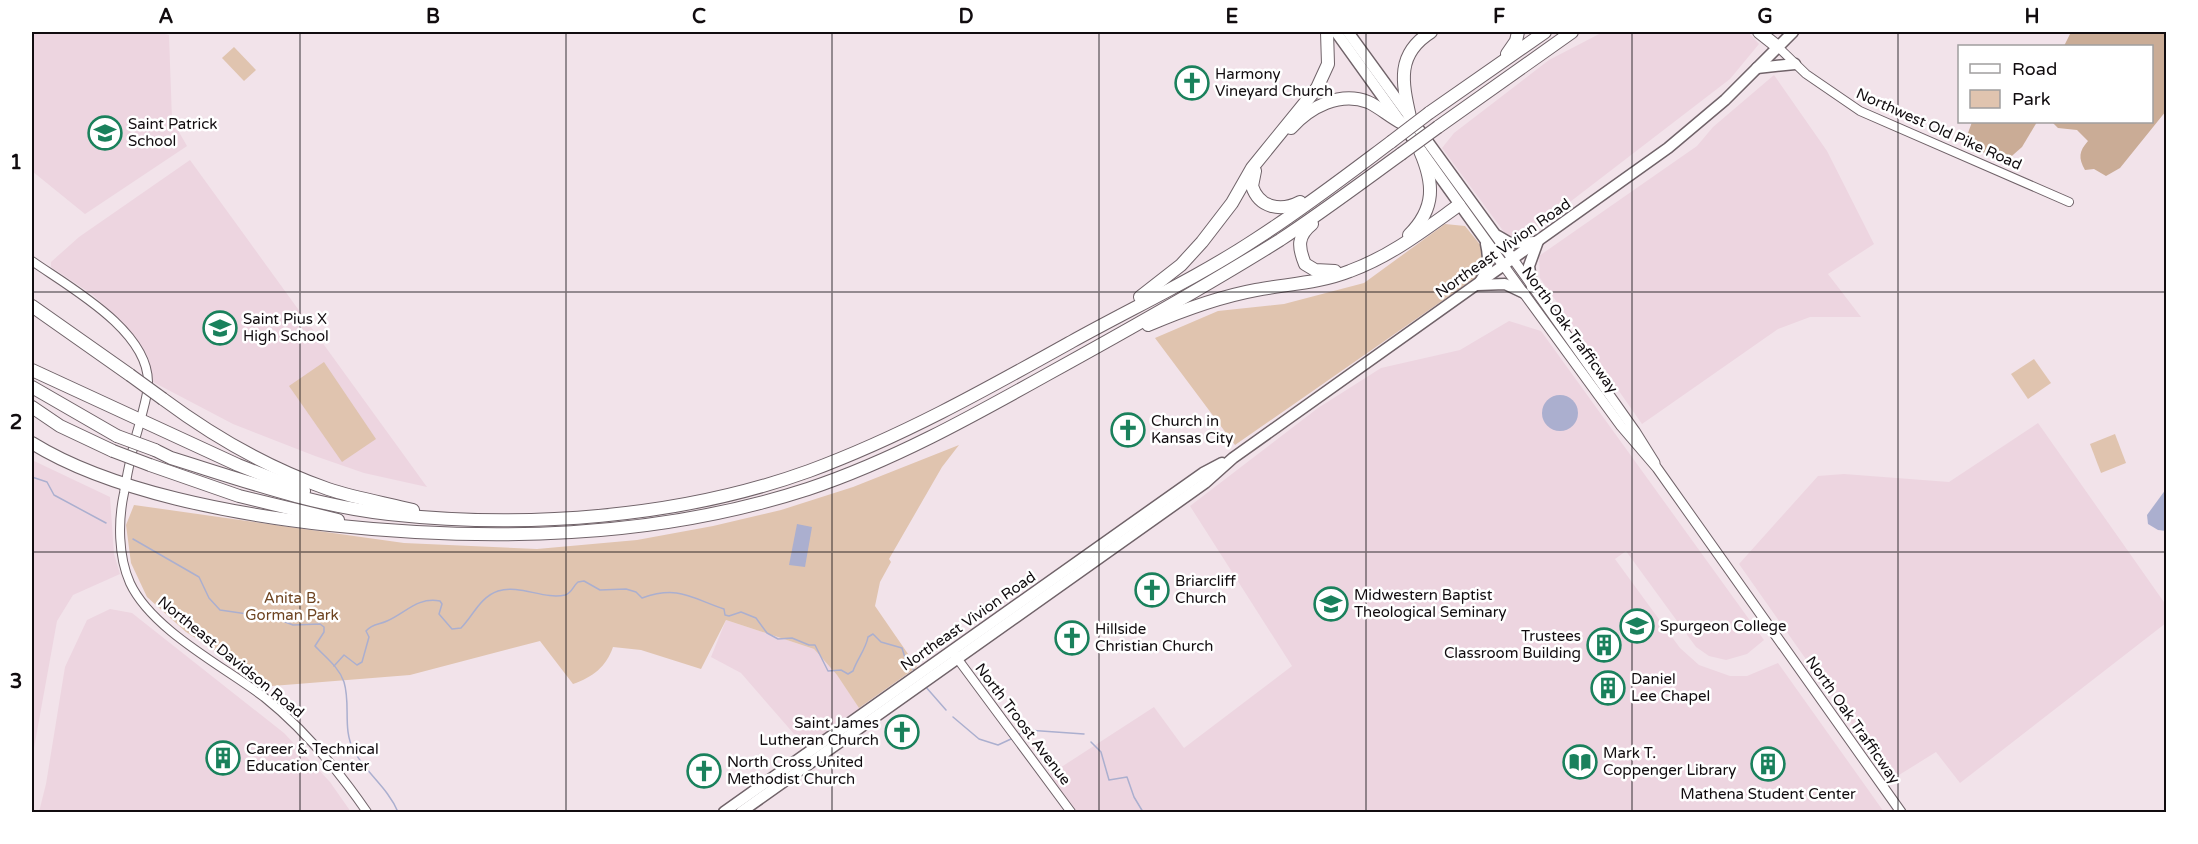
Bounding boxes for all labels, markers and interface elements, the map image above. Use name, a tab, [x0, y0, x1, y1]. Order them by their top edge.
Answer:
text: A	[159, 5, 174, 29]
text: B	[426, 5, 440, 29]
text: C	[692, 5, 706, 29]
text: D	[958, 5, 974, 29]
text: E	[1226, 5, 1239, 29]
text: F	[1493, 5, 1505, 29]
text: G	[1757, 5, 1773, 29]
text: H	[2024, 5, 2040, 29]
legend	[1958, 45, 2153, 123]
text: Road	[2012, 58, 2057, 80]
church icon: Harmony Vineyard Church	[1174, 65, 1210, 101]
place label: Harmony Vineyard Church	[1215, 65, 1333, 100]
street label: Northwest Old Pike Road	[1853, 84, 2025, 174]
text: Park	[2012, 88, 2051, 110]
school or university icon: Saint Patrick School	[87, 115, 123, 151]
place label: Saint Patrick School	[128, 115, 217, 150]
text: 1	[10, 151, 22, 175]
street label: Northeast Vivion Road	[1432, 195, 1574, 301]
street label: North Oak Trafficway	[1518, 263, 1622, 397]
school or university icon: Saint Pius X High School	[202, 310, 238, 346]
place label: Saint Pius X High School	[243, 310, 329, 345]
text: 2	[10, 411, 22, 435]
church icon: Church in Kansas City	[1110, 412, 1146, 448]
place label: Church in Kansas City	[1151, 412, 1233, 447]
street label: Northeast Vivion Road	[897, 568, 1039, 674]
church icon: Briarcliff Church	[1134, 572, 1170, 608]
place label: Briarcliff Church	[1175, 572, 1236, 607]
school or university icon: Midwestern Baptist Theological Seminary	[1313, 586, 1349, 622]
place label: Midwestern Baptist Theological Seminary	[1354, 586, 1507, 621]
park label: Anita B. Gorman Park	[245, 589, 339, 624]
street label: Northeast Davidson Road	[154, 592, 308, 722]
school or university icon: Spurgeon College	[1619, 608, 1655, 644]
place label: Spurgeon College	[1660, 617, 1787, 635]
church icon: Hillside Christian Church	[1054, 620, 1090, 656]
place label: Hillside Christian Church	[1095, 620, 1213, 655]
place label: Trustees Classroom Building	[1444, 627, 1581, 662]
building icon: Trustees Classroom Building	[1586, 627, 1622, 663]
street label: North Oak Trafficway	[1802, 653, 1904, 787]
street label: North Troost Avenue	[971, 660, 1075, 788]
text: 3	[10, 670, 22, 694]
building icon: Daniel Lee Chapel	[1590, 670, 1626, 706]
place label: Daniel Lee Chapel	[1631, 670, 1710, 705]
place label: Saint James Lutheran Church	[759, 714, 879, 749]
church icon: Saint James Lutheran Church	[884, 714, 920, 750]
building icon: Career & Technical Education Center	[205, 740, 241, 776]
place label: Career & Technical Education Center	[246, 740, 379, 775]
library icon: Mark T. Coppenger Library	[1562, 744, 1598, 780]
place label: Mark T. Coppenger Library	[1603, 744, 1736, 779]
building icon: Mathena Student Center	[1750, 746, 1786, 782]
church icon: North Cross United Methodist Church	[686, 753, 722, 789]
place label: North Cross United Methodist Church	[727, 753, 863, 788]
place label: Mathena Student Center	[1680, 785, 1856, 803]

